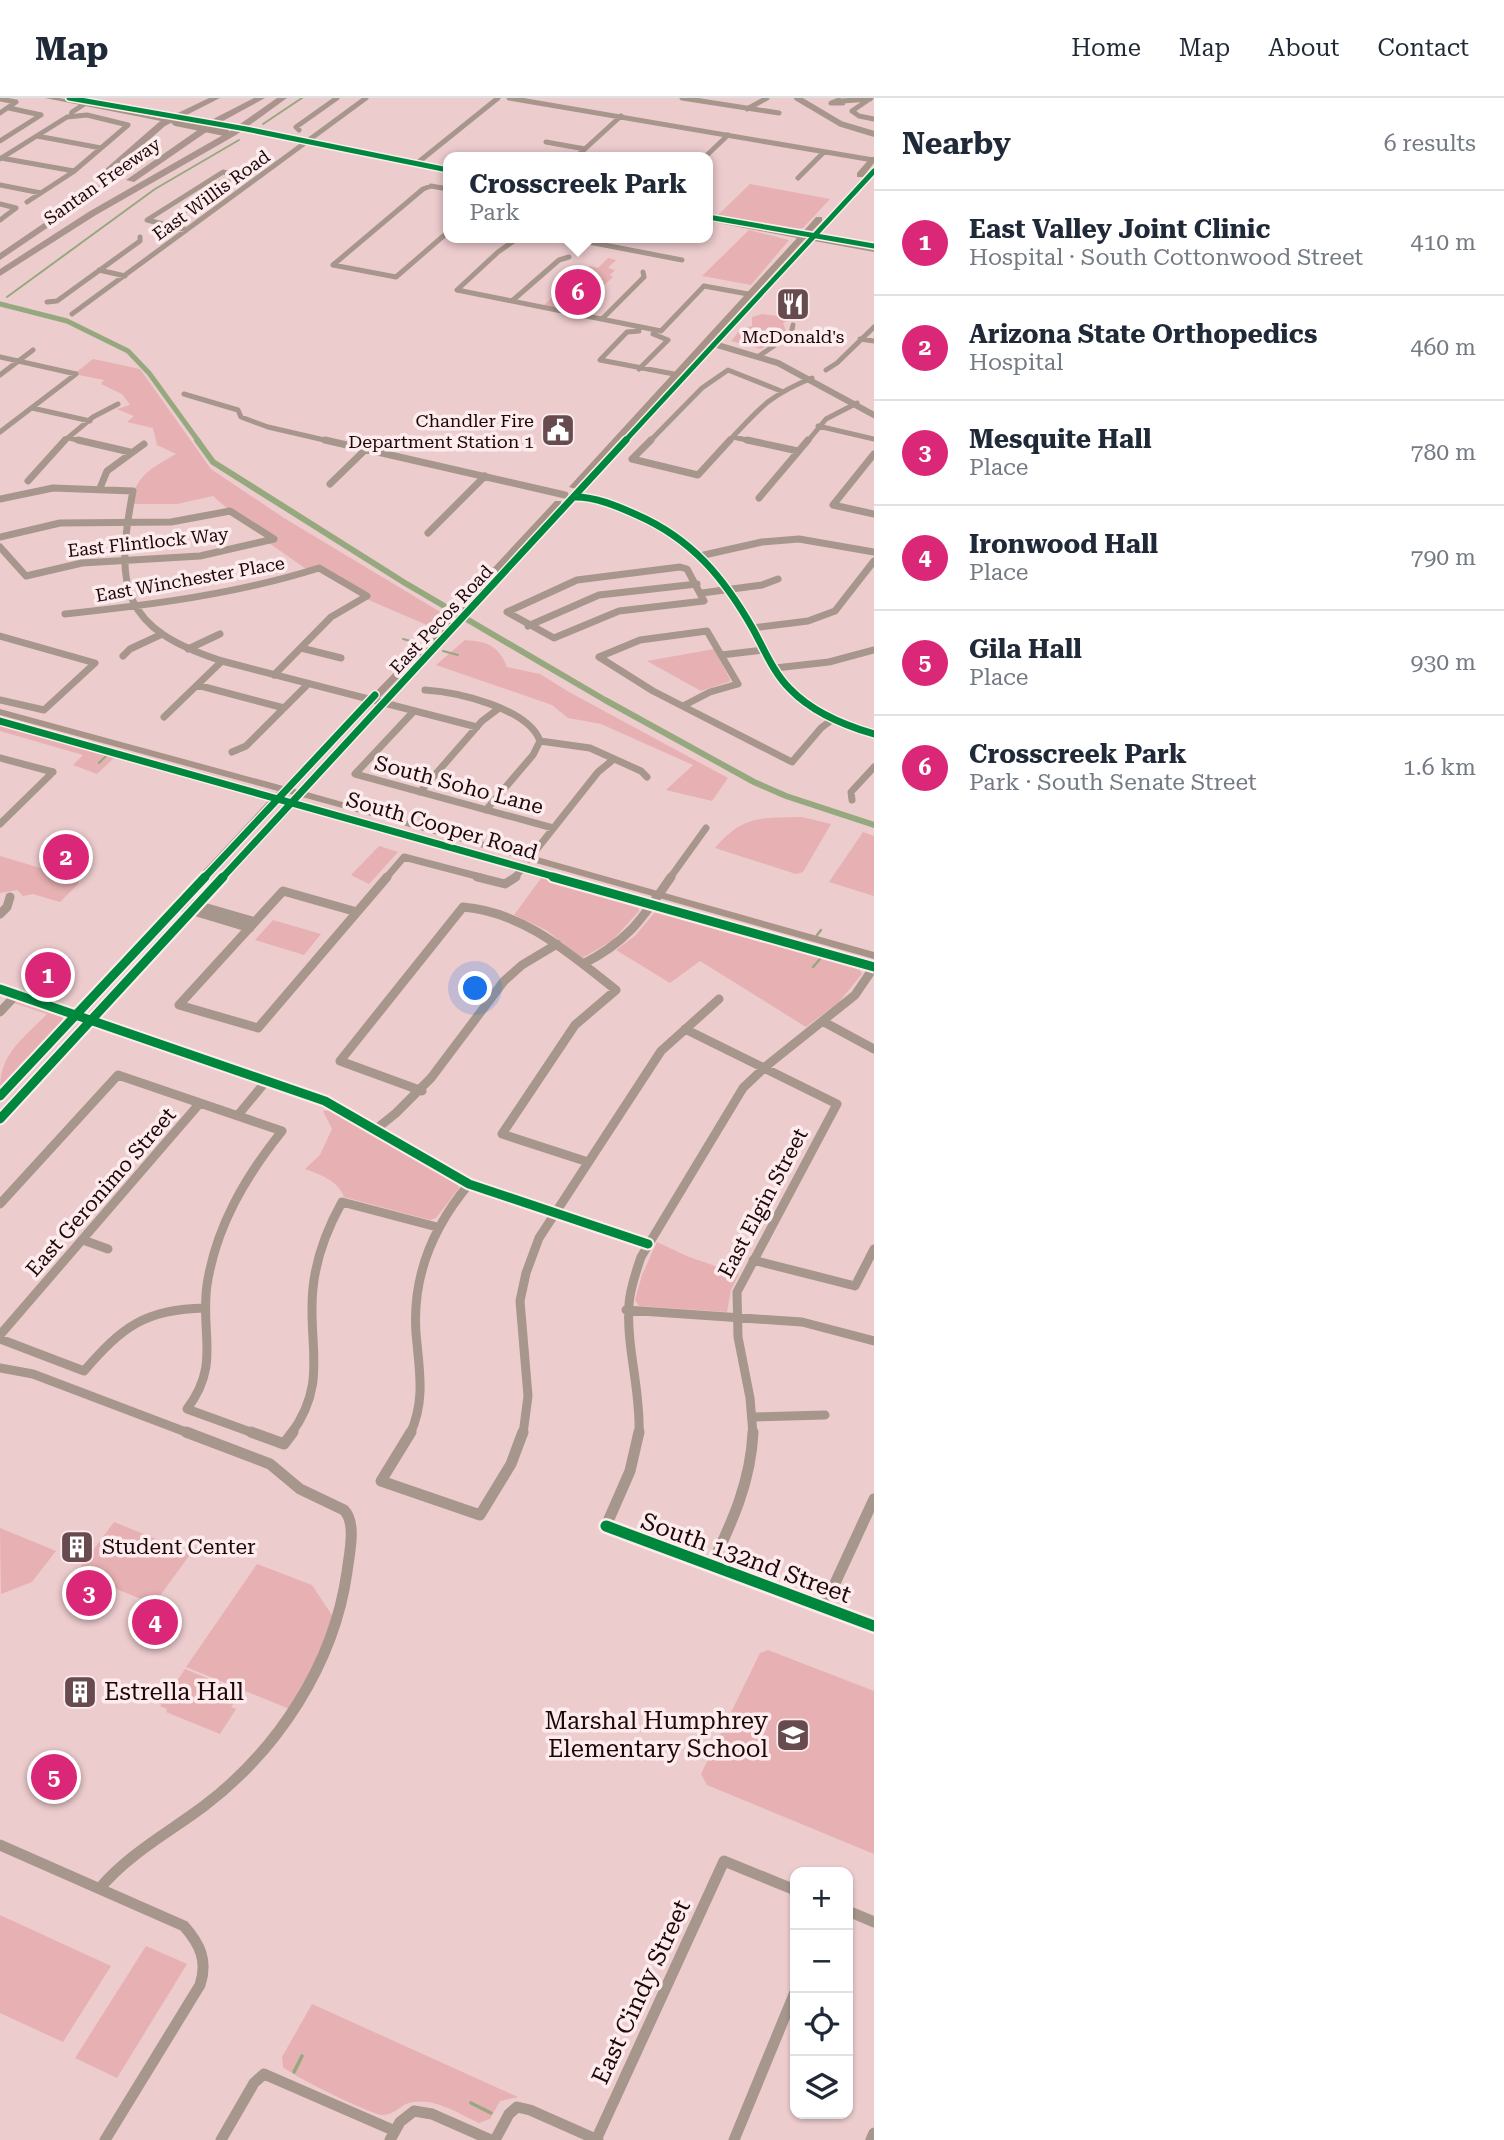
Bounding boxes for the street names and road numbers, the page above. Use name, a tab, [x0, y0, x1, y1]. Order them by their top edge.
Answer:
street label: Santan Freeway	[40, 133, 165, 229]
street label: East Willis Road	[148, 145, 274, 244]
street label: East Flintlock Way	[66, 523, 230, 561]
street label: East Winchester Place	[94, 552, 286, 606]
street label: East Pecos Road	[385, 560, 497, 678]
street label: South Soho Lane	[372, 751, 546, 819]
street label: South Cooper Road	[344, 787, 541, 865]
street label: East Geronimo Street	[21, 1103, 181, 1281]
street label: East Elgin Street	[714, 1124, 813, 1282]
street label: South 132nd Street	[637, 1507, 855, 1609]
street label: East Cindy Street	[586, 1895, 696, 2089]

